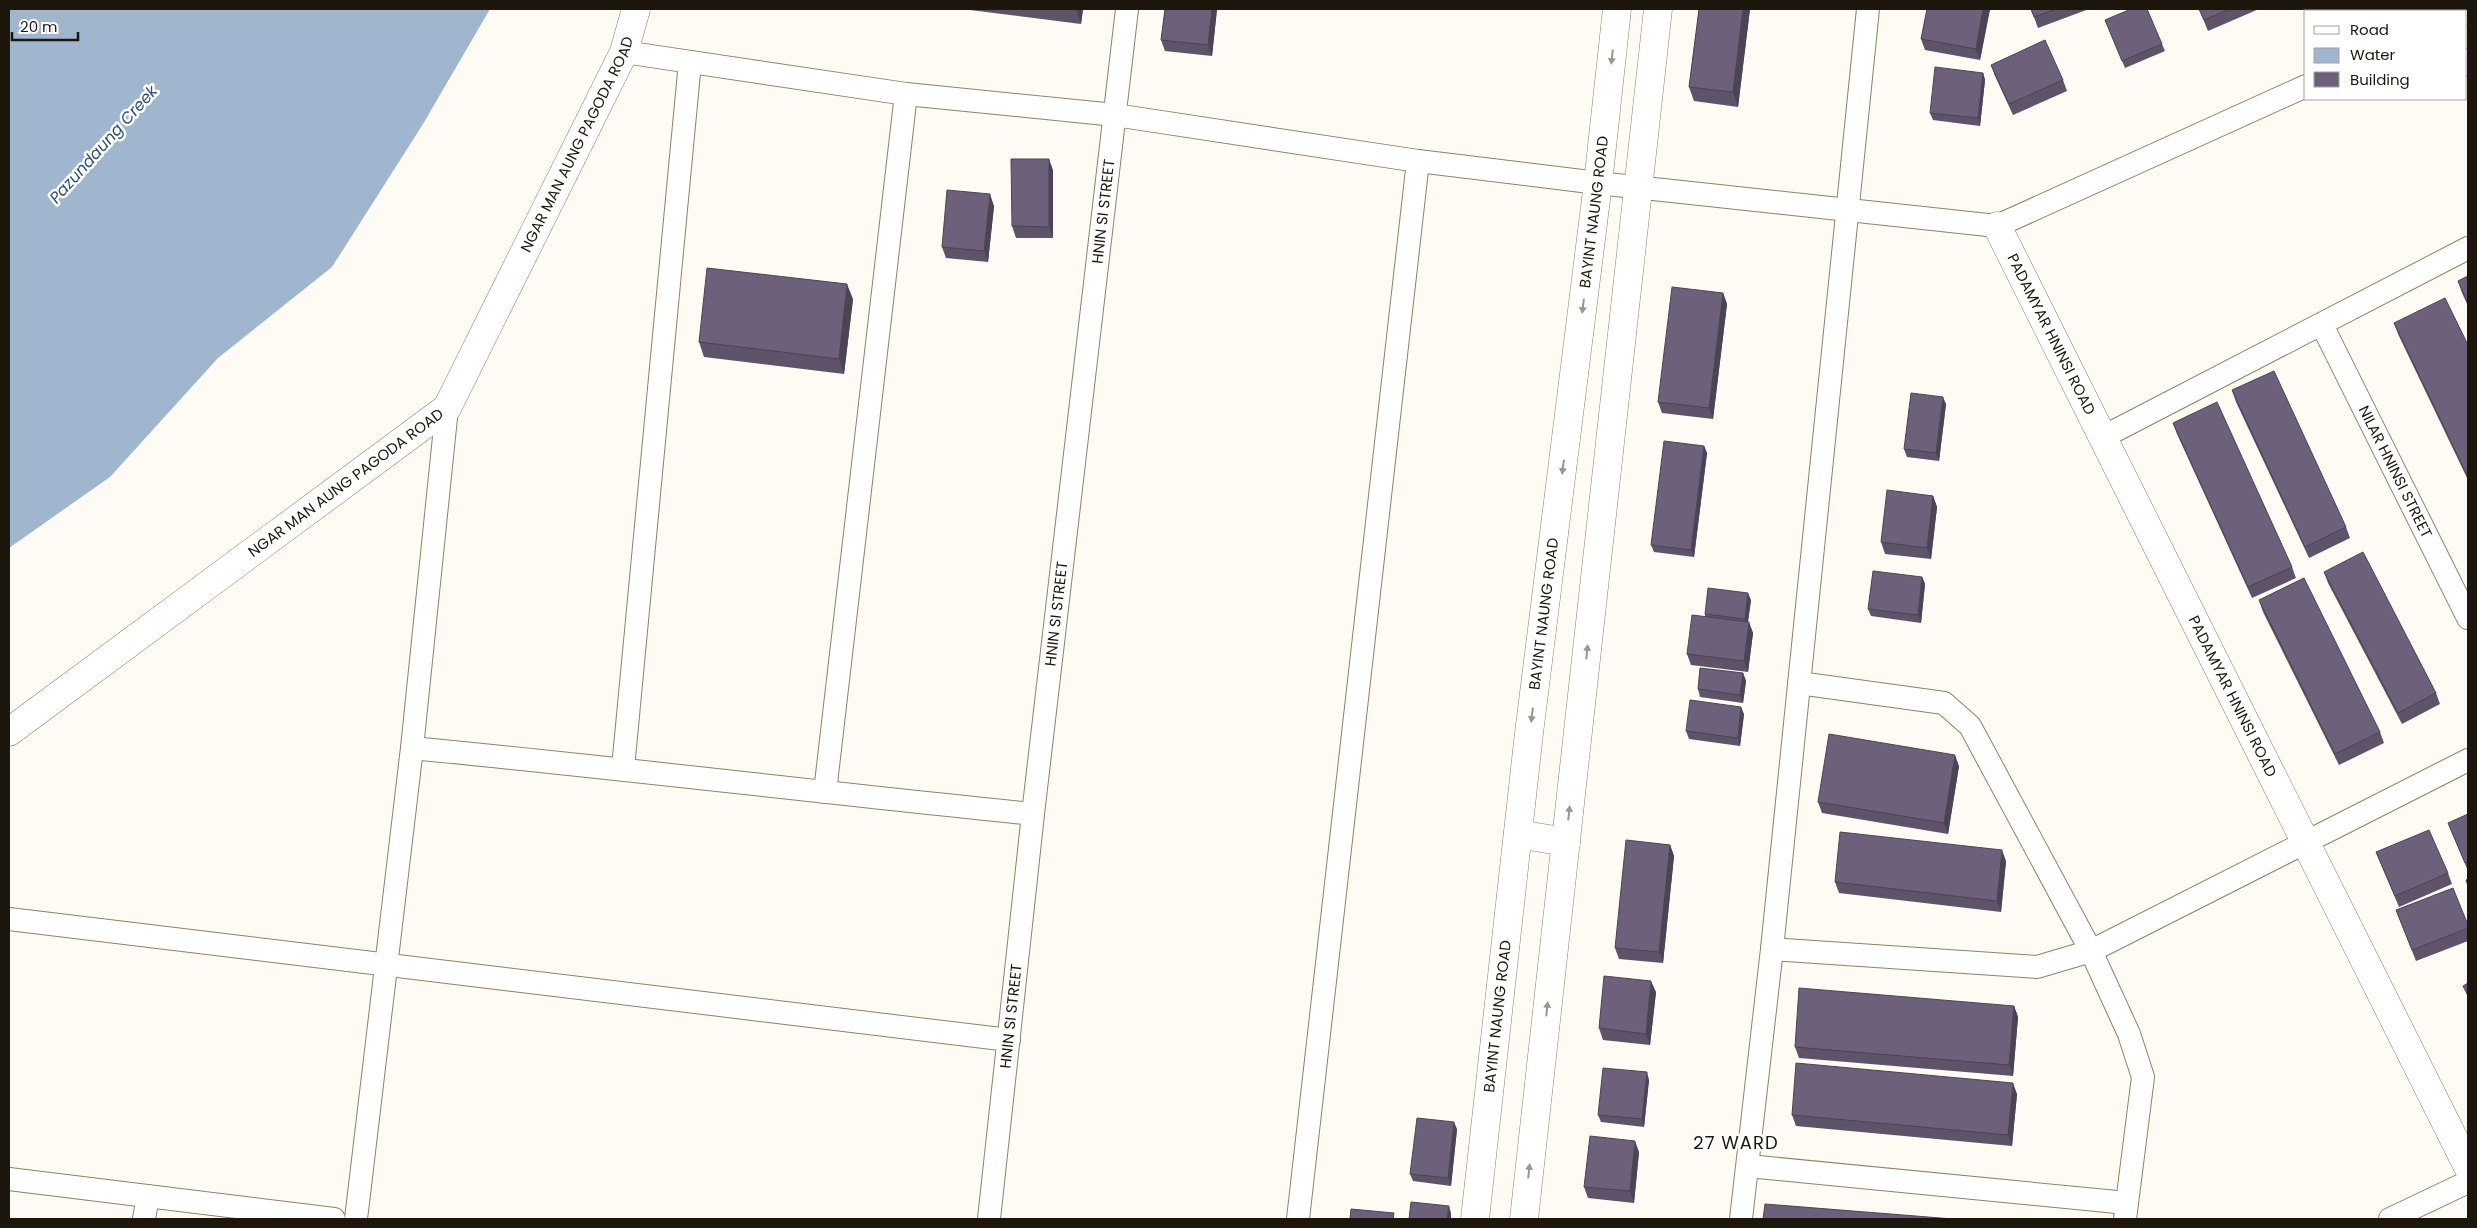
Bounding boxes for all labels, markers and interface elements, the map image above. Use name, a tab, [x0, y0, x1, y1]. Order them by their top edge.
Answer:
scale bar	[12, 10, 79, 42]
legend	[2304, 10, 2467, 100]
text: 20 m	[20, 16, 58, 37]
text: Road	[2350, 19, 2389, 40]
street label: NGAR MAN AUNG PAGODA ROAD	[515, 34, 638, 256]
text: Water	[2350, 44, 2396, 65]
one-way arrow	[1607, 50, 1615, 66]
text: Building	[2350, 69, 2410, 90]
water label: Pazundaung Creek	[44, 80, 163, 208]
street label: BAYINT NAUNG ROAD	[1574, 135, 1613, 289]
street label: HNIN SI STREET	[1086, 158, 1119, 265]
street label: PADAMYAR HNINSI ROAD	[2002, 250, 2101, 418]
one-way arrow	[1579, 298, 1587, 314]
street label: NILAR HNINSI STREET	[2354, 402, 2437, 541]
street label: NGAR MAN AUNG PAGODA ROAD	[244, 403, 448, 562]
one-way arrow	[1559, 459, 1567, 475]
street label: BAYINT NAUNG ROAD	[1523, 537, 1563, 691]
street label: HNIN SI STREET	[1039, 560, 1072, 667]
street label: PADAMYAR HNINSI ROAD	[2184, 612, 2282, 780]
one-way arrow	[1583, 643, 1591, 659]
one-way arrow	[1527, 707, 1535, 723]
one-way arrow	[1565, 805, 1573, 821]
street label: BAYINT NAUNG ROAD	[1478, 939, 1516, 1093]
street label: HNIN SI STREET	[994, 963, 1027, 1070]
one-way arrow	[1543, 1001, 1551, 1017]
district label: 27 WARD	[1693, 1130, 1779, 1155]
one-way arrow	[1525, 1162, 1533, 1178]

